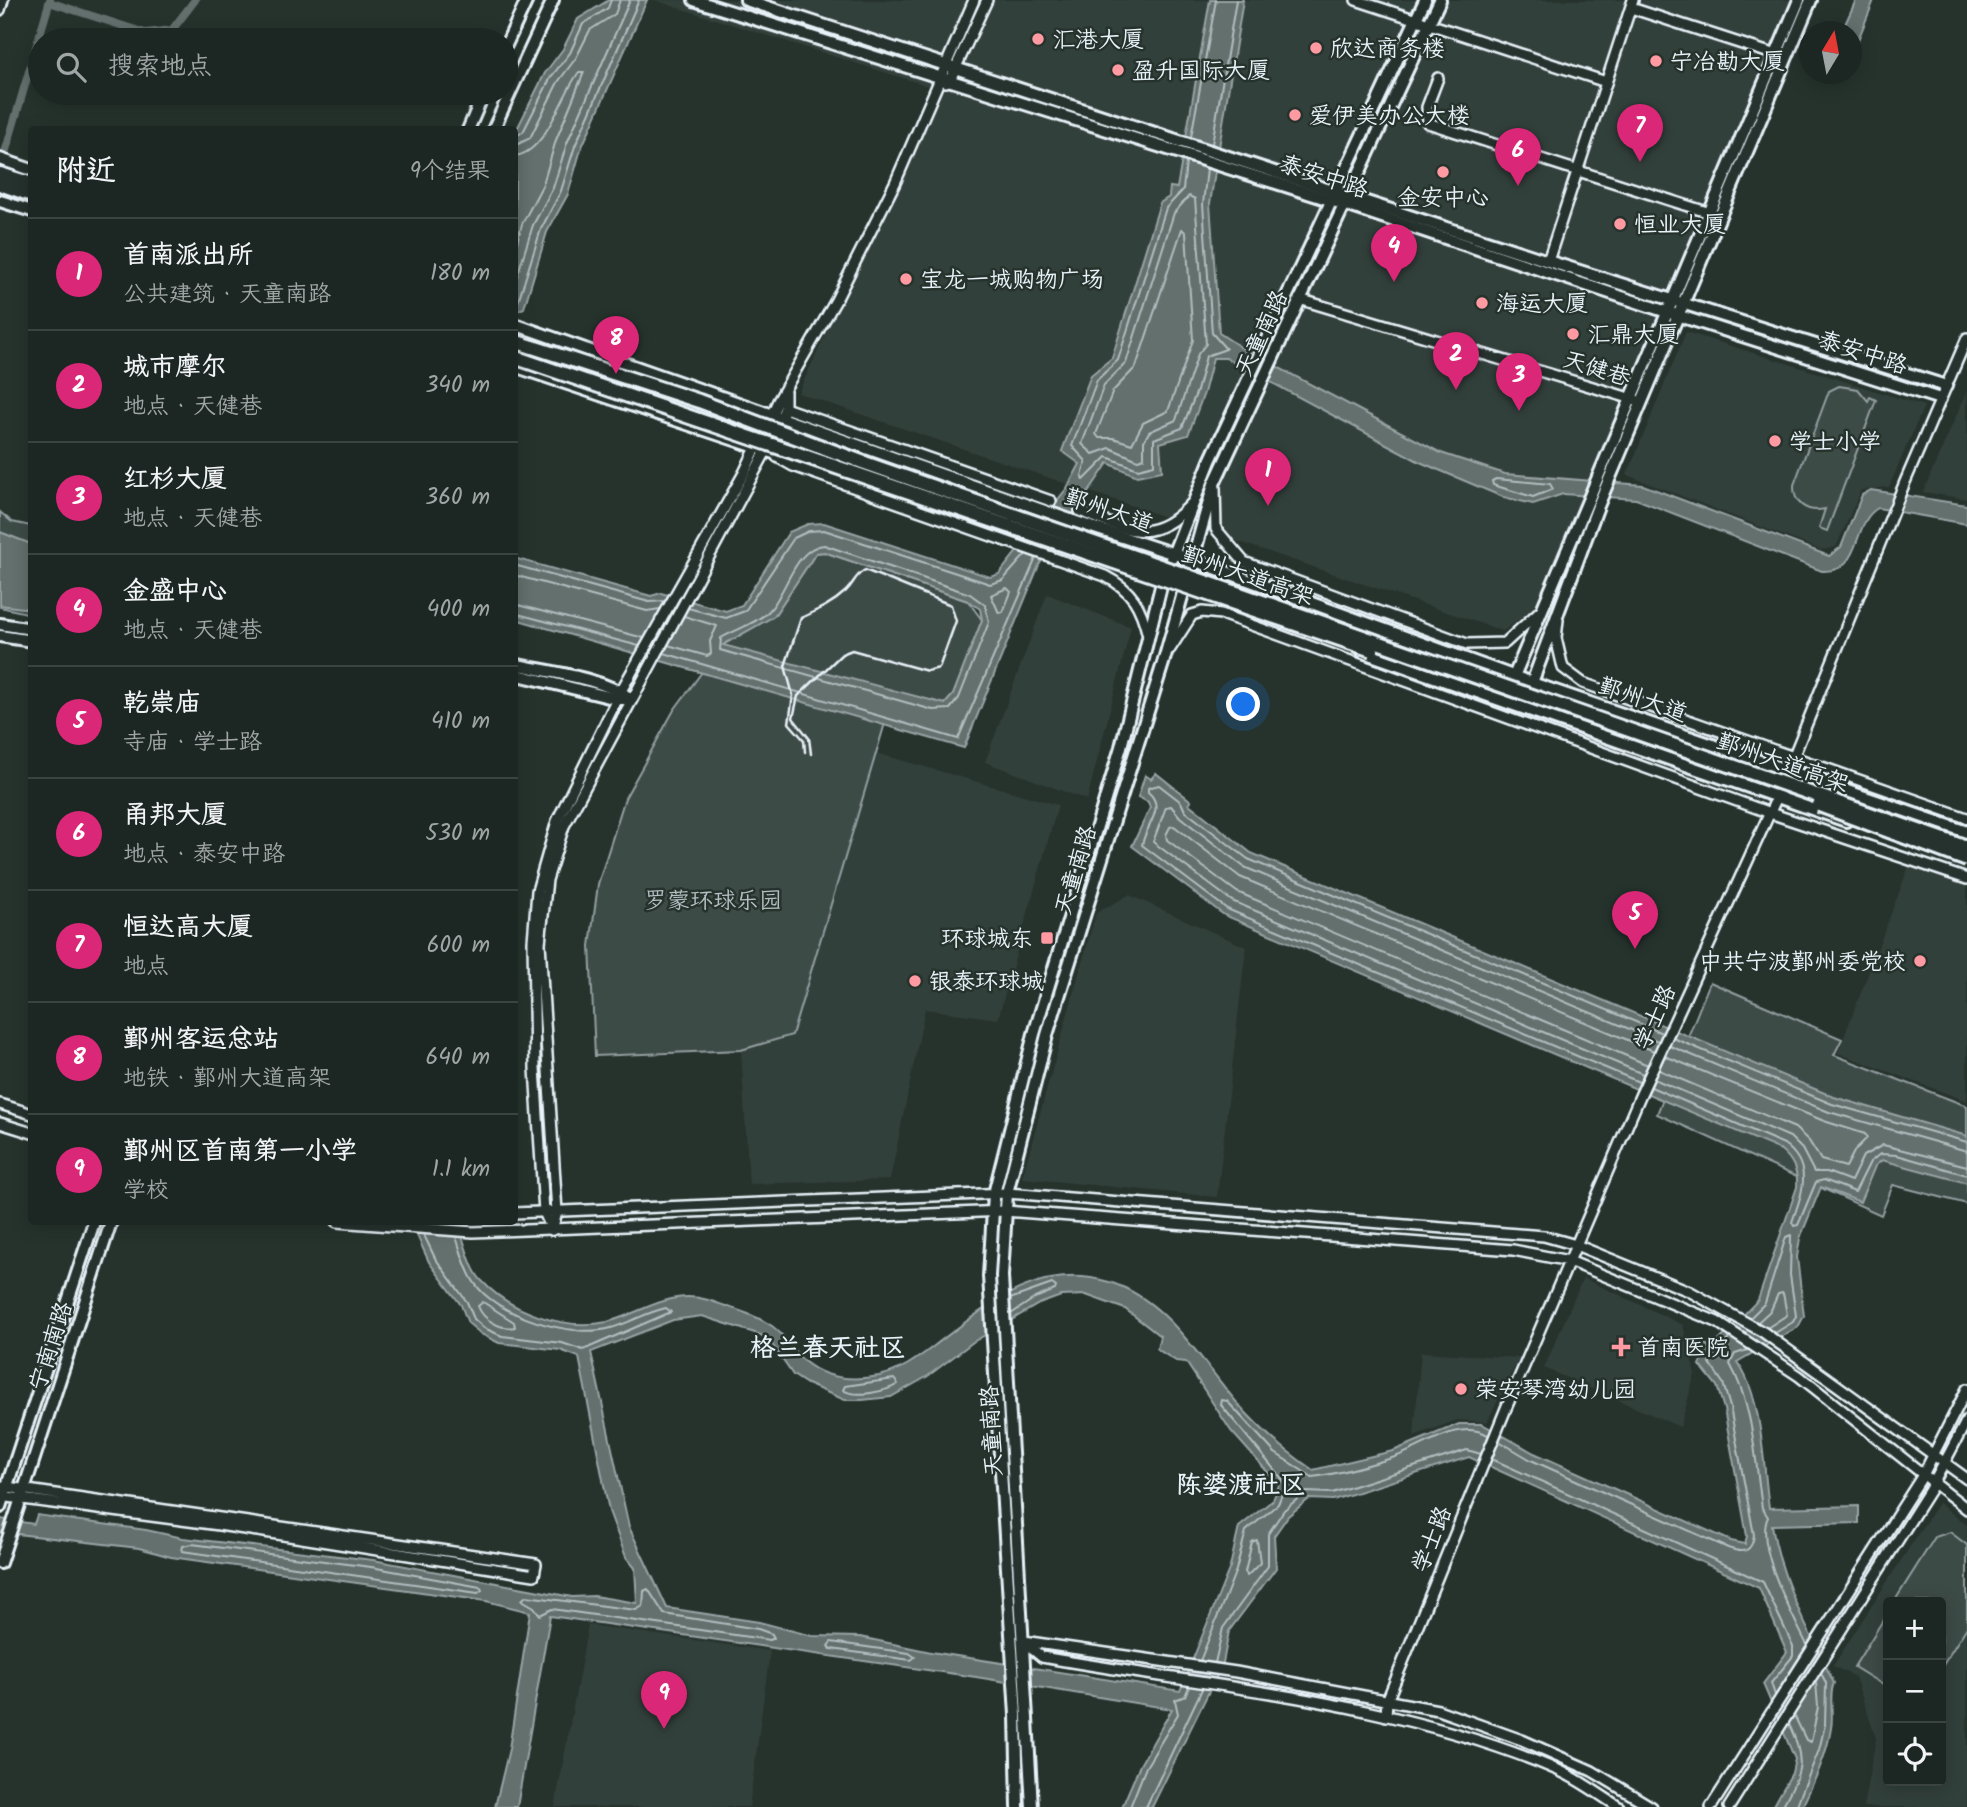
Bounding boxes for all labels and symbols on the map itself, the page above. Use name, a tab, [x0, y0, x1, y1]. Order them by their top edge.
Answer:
north arrow	[1799, 21, 1862, 84]
place label: 汇港大厦	[1052, 23, 1144, 59]
marker: 汇港大厦	[1030, 31, 1046, 47]
place label: 欣达商务楼	[1330, 32, 1445, 68]
marker: 欣达商务楼	[1308, 40, 1324, 56]
place label: 宁冶勘大厦	[1670, 45, 1785, 81]
marker: 宁冶勘大厦	[1648, 53, 1664, 69]
place label: 盈升国际大厦	[1132, 54, 1270, 90]
marker: 盈升国际大厦	[1110, 62, 1126, 78]
place label: 爱伊美办公大楼	[1309, 99, 1470, 135]
pin: 7	[1617, 104, 1663, 162]
marker: 爱伊美办公大楼	[1287, 107, 1303, 123]
pin: 6	[1495, 128, 1541, 186]
street label: 泰安中路	[1274, 147, 1373, 209]
marker: 金安中心	[1435, 164, 1451, 180]
place label: 金安中心	[1397, 181, 1489, 217]
place label: 恒业大厦	[1634, 208, 1726, 244]
marker: 恒业大厦	[1612, 216, 1628, 232]
pin: 4	[1371, 224, 1417, 282]
place label: 宝龙一城购物广场	[920, 263, 1104, 299]
marker: 宝龙一城购物广场	[898, 271, 914, 287]
street label: 天童南路	[1227, 285, 1299, 383]
place label: 海运大厦	[1496, 287, 1588, 323]
marker: 海运大厦	[1474, 295, 1490, 311]
pin: 8	[593, 316, 639, 374]
place label: 汇鼎大厦	[1587, 318, 1679, 354]
street label: 泰安中路	[1813, 323, 1912, 385]
marker: 汇鼎大厦	[1565, 326, 1581, 342]
pin: 2	[1433, 332, 1479, 390]
street label: 天健巷	[1558, 343, 1636, 398]
pin: 3	[1496, 353, 1542, 411]
place label: 学士小学	[1789, 425, 1881, 461]
marker: 学士小学	[1767, 433, 1783, 449]
pin: 1	[1245, 448, 1291, 506]
street label: 鄞州大道	[1059, 480, 1158, 544]
street label: 鄞州大道高架	[1176, 537, 1318, 616]
street label: 鄞州大道	[1593, 669, 1692, 733]
your location	[1226, 687, 1260, 721]
street label: 鄞州大道高架	[1711, 724, 1853, 803]
street label: 天童南路	[1046, 821, 1108, 920]
park label: 罗蒙环球乐园	[644, 884, 782, 920]
pin: 5	[1612, 891, 1658, 949]
place label: 环球城东	[941, 922, 1033, 958]
marker: 环球城东	[1039, 930, 1055, 946]
place label: 中共宁波鄞州委党校	[1699, 945, 1906, 981]
marker: 中共宁波鄞州委党校	[1912, 953, 1928, 969]
place label: 银泰环球城	[929, 965, 1044, 1001]
marker: 银泰环球城	[907, 973, 923, 989]
street label: 学士路	[1625, 979, 1687, 1057]
street label: 宁南南路	[21, 1297, 83, 1396]
district label: 格兰春天社区	[750, 1328, 906, 1370]
place label: 首南医院	[1637, 1331, 1729, 1367]
marker: 首南医院	[1611, 1337, 1631, 1357]
place label: 荣安琴湾幼儿园	[1475, 1373, 1636, 1409]
marker: 荣安琴湾幼儿园	[1453, 1381, 1469, 1397]
street label: 天童南路	[973, 1384, 1013, 1478]
district label: 陈婆渡社区	[1176, 1465, 1306, 1507]
street label: 学士路	[1403, 1501, 1462, 1578]
pin: 9	[641, 1671, 687, 1729]

